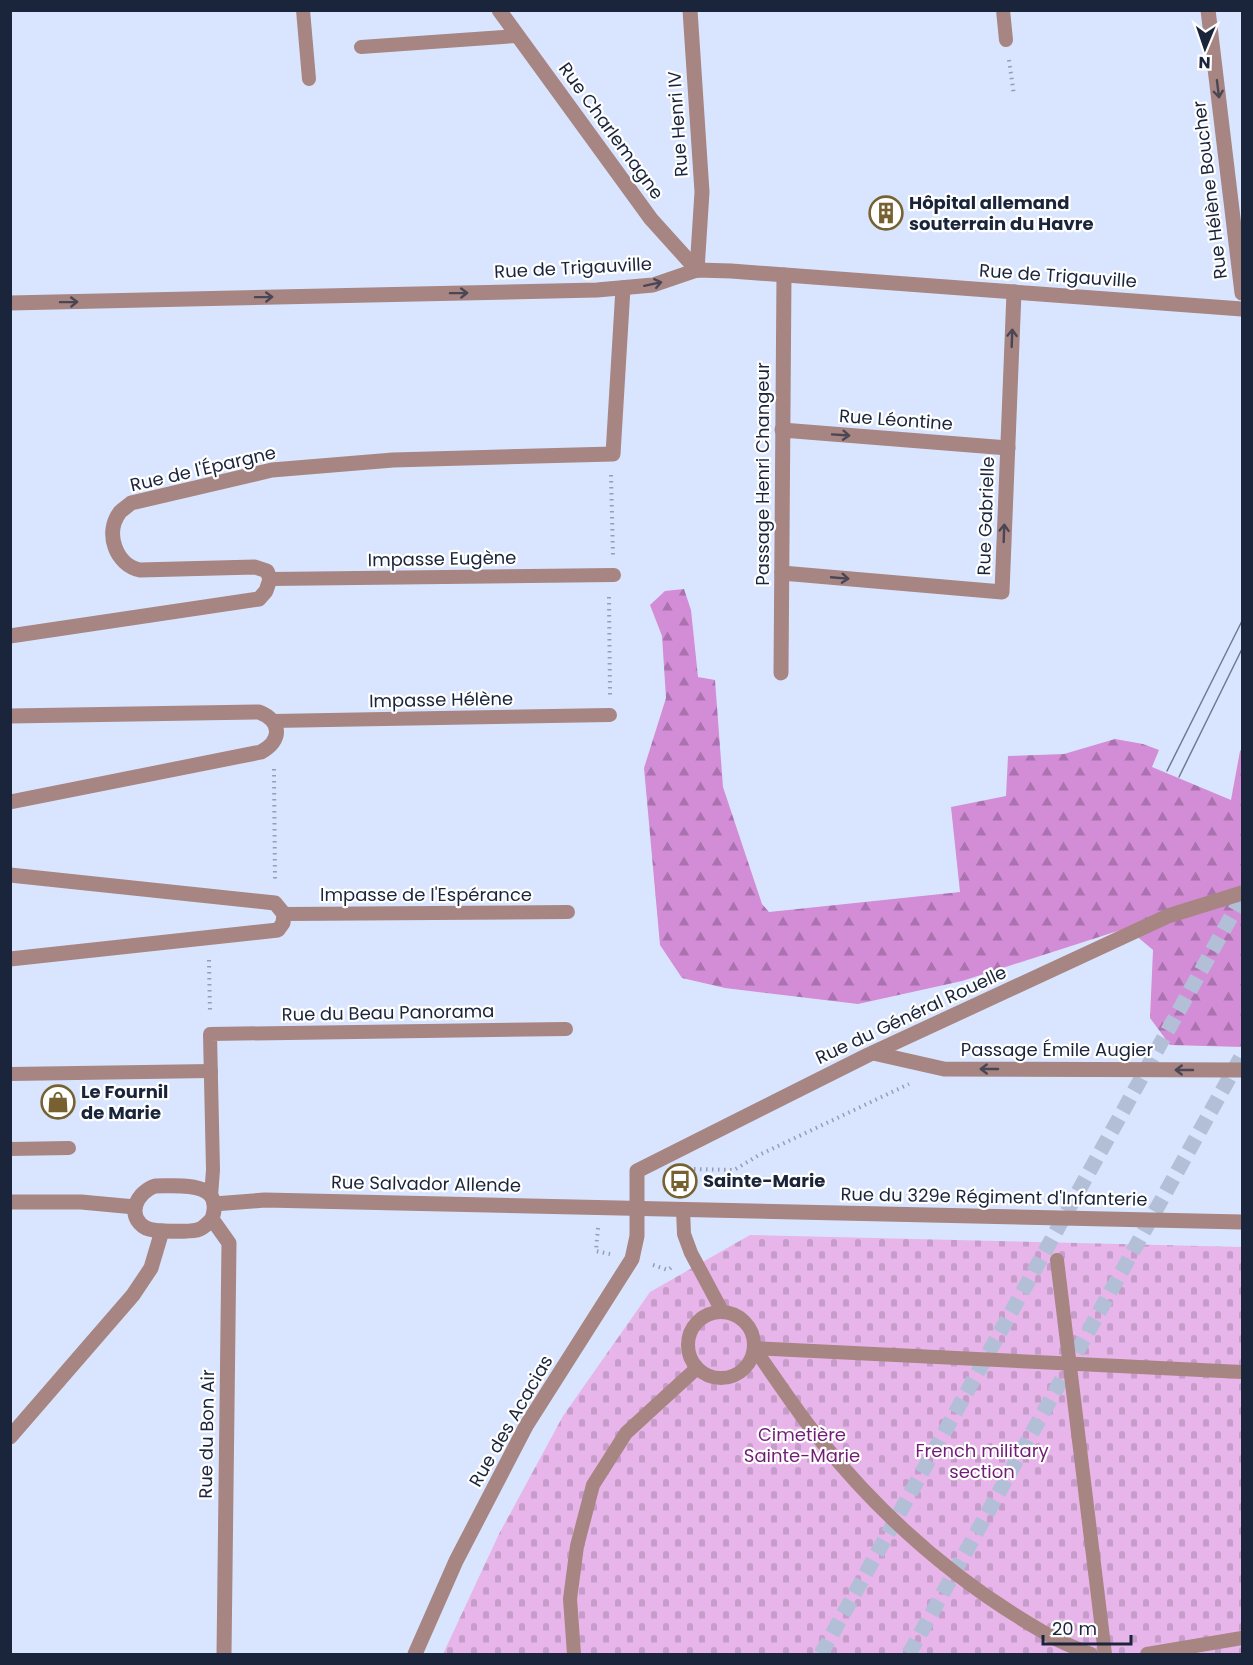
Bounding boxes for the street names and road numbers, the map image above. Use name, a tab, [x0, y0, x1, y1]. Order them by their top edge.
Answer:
street label: Rue Charlemagne	[553, 57, 670, 204]
street label: Rue Henri IV	[661, 70, 694, 178]
street label: Rue Hélène Boucher	[1186, 99, 1233, 281]
street label: Rue de Trigauville	[494, 251, 652, 284]
street label: Rue de Trigauville	[978, 258, 1138, 293]
street label: Passage Henri Changeur	[750, 362, 775, 586]
street label: Rue Léontine	[838, 403, 954, 436]
street label: Rue de l'Épargne	[127, 440, 278, 497]
street label: Rue Gabrielle	[971, 456, 1000, 576]
street label: Impasse Eugène	[367, 545, 517, 572]
street label: Impasse Hélène	[369, 686, 513, 713]
street label: Impasse de l'Espérance	[320, 882, 532, 907]
street label: Rue du Général Rouelle	[811, 959, 1010, 1070]
street label: Rue du Beau Panorama	[281, 998, 495, 1027]
street label: Passage Émile Augier	[961, 1037, 1153, 1062]
street label: Rue Salvador Allende	[331, 1169, 521, 1198]
street label: Rue du 329e Régiment d'Infanterie	[840, 1181, 1148, 1212]
street label: Rue des Acacias	[463, 1350, 558, 1491]
street label: Rue du Bon Air	[193, 1369, 220, 1499]

